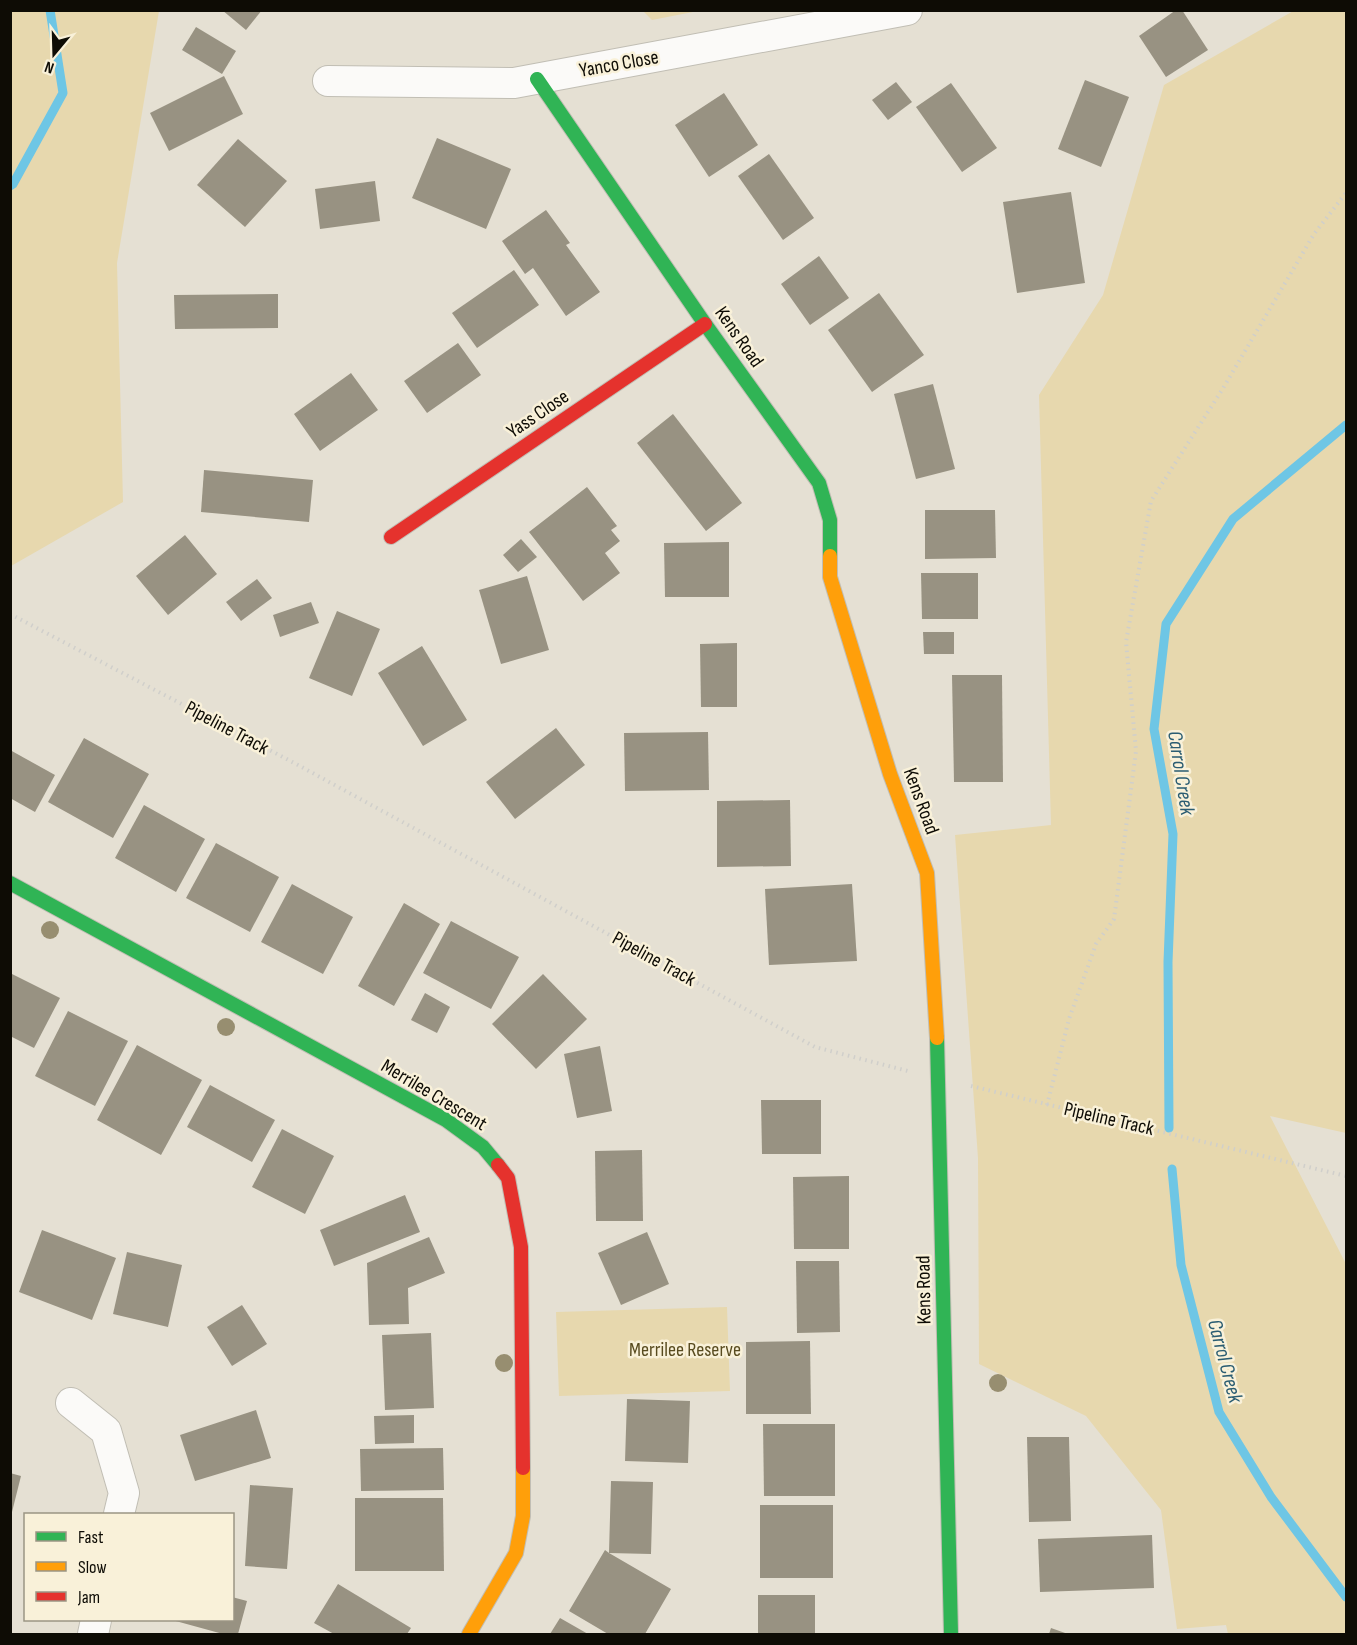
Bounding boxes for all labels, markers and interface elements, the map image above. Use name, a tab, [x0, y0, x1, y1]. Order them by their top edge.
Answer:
north arrow	[24, 24, 84, 84]
street label: Yanco Close	[577, 45, 661, 83]
text: N	[42, 56, 57, 77]
street label: Kens Road	[709, 302, 769, 372]
street label: Yass Close	[503, 385, 573, 443]
street label: Pipeline Track	[181, 696, 273, 760]
water label: Carrol Creek	[1162, 729, 1200, 818]
street label: Kens Road	[898, 764, 944, 838]
street label: Pipeline Track	[608, 926, 700, 992]
street label: Merrilee Crescent	[377, 1054, 491, 1136]
street label: Pipeline Track	[1062, 1097, 1157, 1141]
street label: Kens Road	[911, 1255, 937, 1325]
water label: Carrol Creek	[1202, 1317, 1248, 1406]
park label: Merrilee Reserve	[629, 1338, 741, 1362]
legend	[24, 1513, 234, 1621]
text: Fast	[78, 1527, 104, 1548]
text: Slow	[78, 1557, 107, 1578]
text: Jam	[77, 1587, 100, 1608]

